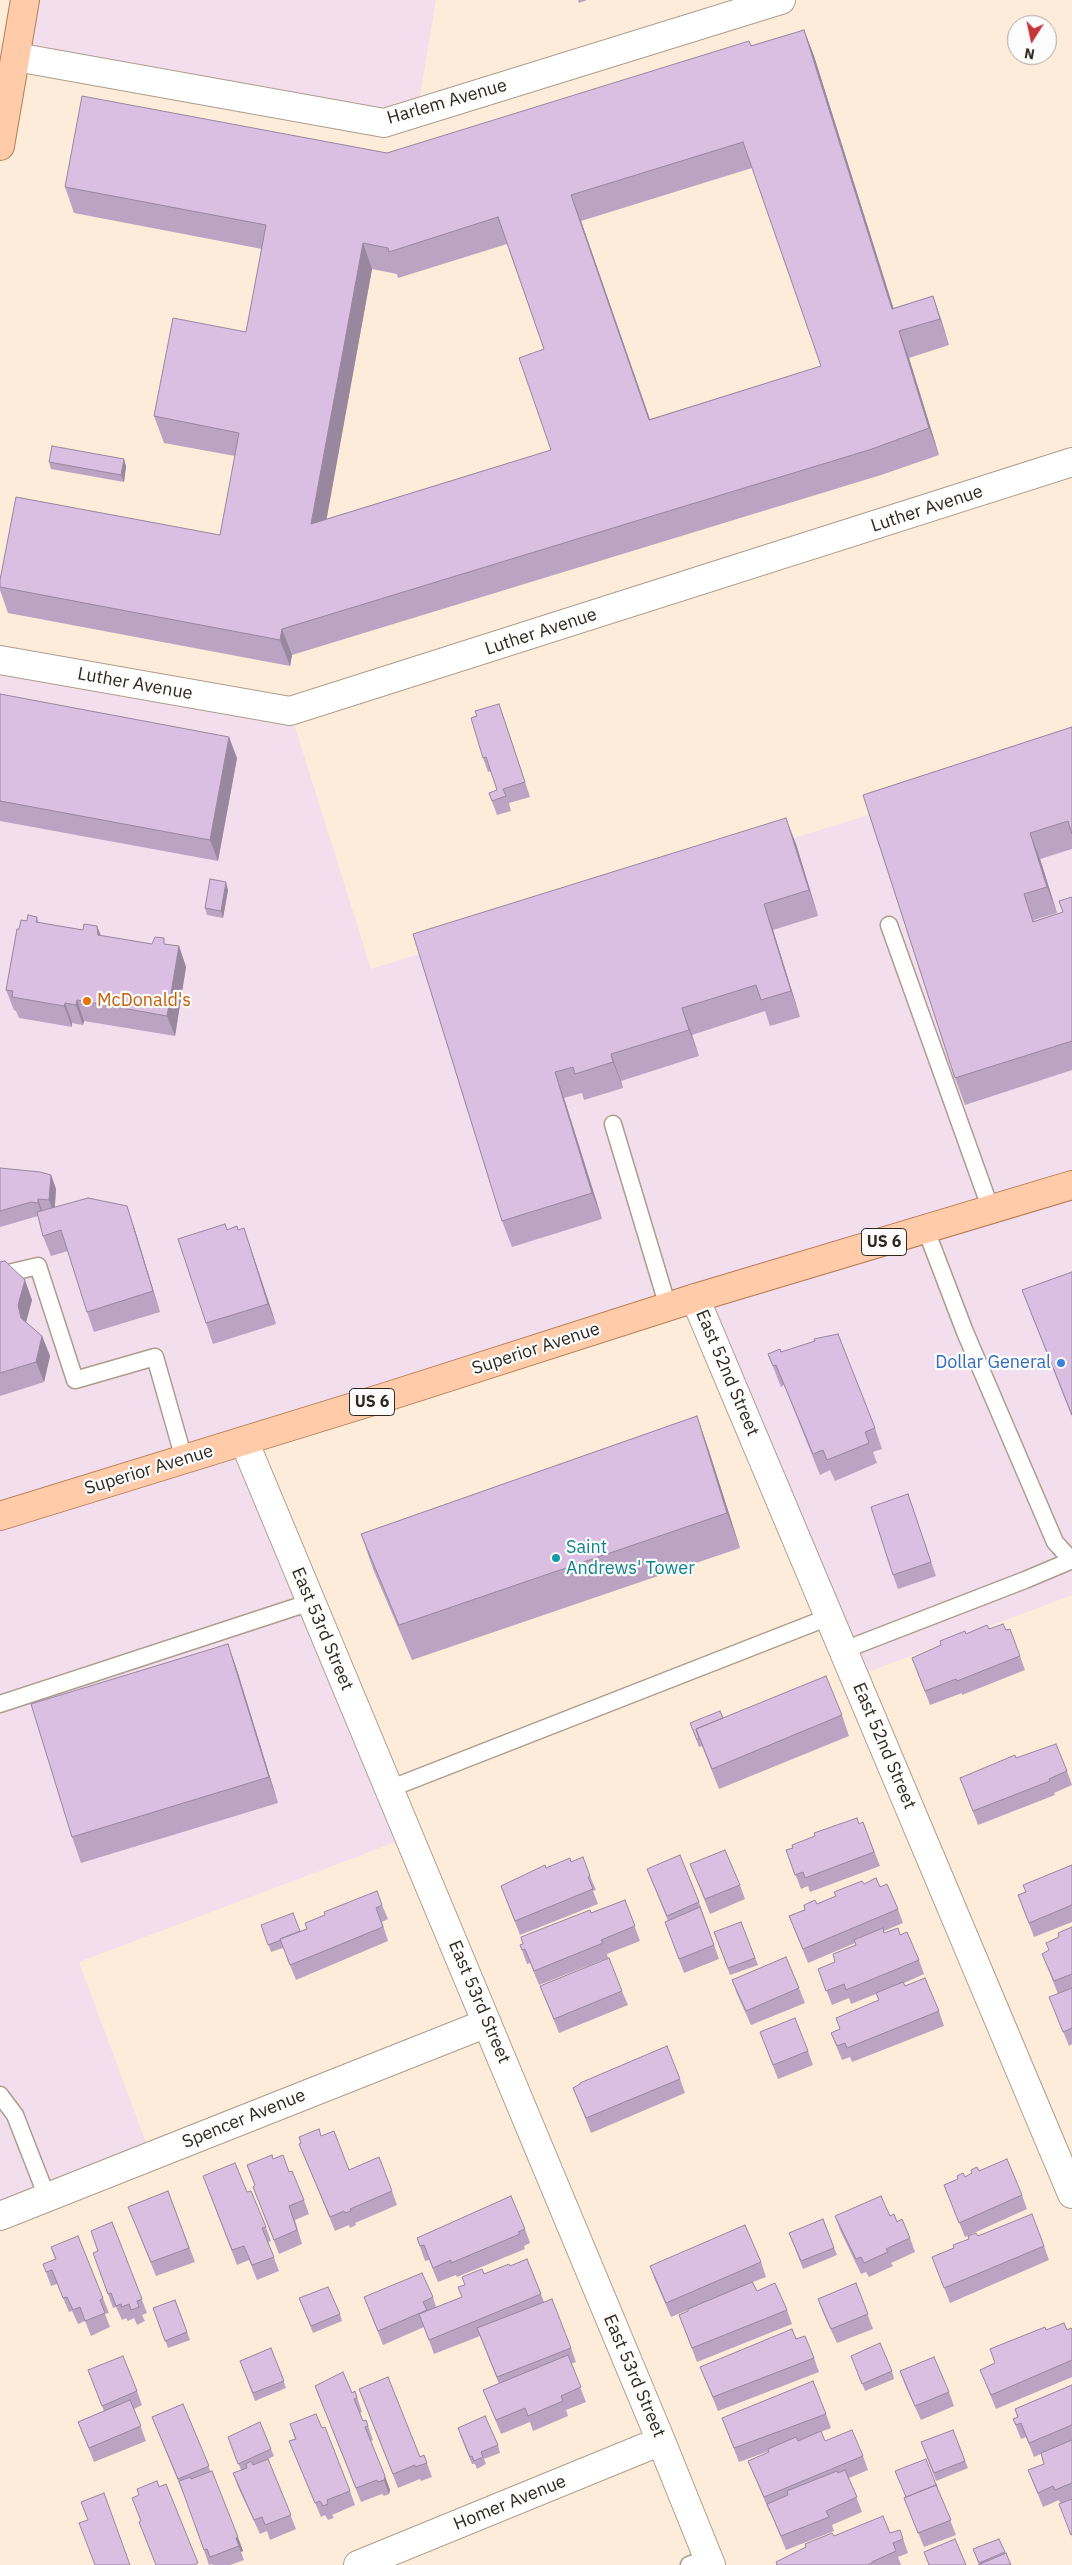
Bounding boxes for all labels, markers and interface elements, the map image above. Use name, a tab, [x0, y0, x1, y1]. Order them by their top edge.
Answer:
north arrow	[1007, 15, 1057, 65]
text: N	[1023, 44, 1036, 64]
street label: Harlem Avenue	[385, 75, 509, 129]
street label: Luther Avenue	[868, 481, 986, 537]
street label: Luther Avenue	[482, 604, 600, 660]
street label: Luther Avenue	[76, 663, 194, 705]
place label: McDonald's	[97, 990, 191, 1012]
marker: McDonald's	[81, 995, 93, 1007]
road number: US 6	[862, 1228, 906, 1256]
street label: East 52nd Street	[691, 1307, 763, 1439]
street label: Superior Avenue	[469, 1318, 603, 1380]
place label: Dollar General	[935, 1352, 1051, 1374]
marker: Dollar General	[1055, 1357, 1067, 1369]
road number: US 6	[350, 1388, 394, 1415]
street label: Superior Avenue	[82, 1440, 216, 1500]
place label: Saint Andrews' Tower	[566, 1537, 695, 1580]
marker: Saint Andrews' Tower	[550, 1552, 562, 1564]
street label: East 53rd Street	[286, 1564, 358, 1694]
street label: East 52nd Street	[848, 1680, 920, 1812]
street label: East 53rd Street	[443, 1937, 515, 2067]
street label: Spencer Avenue	[179, 2084, 309, 2154]
street label: East 53rd Street	[598, 2311, 670, 2441]
street label: Homer Avenue	[451, 2471, 569, 2535]

